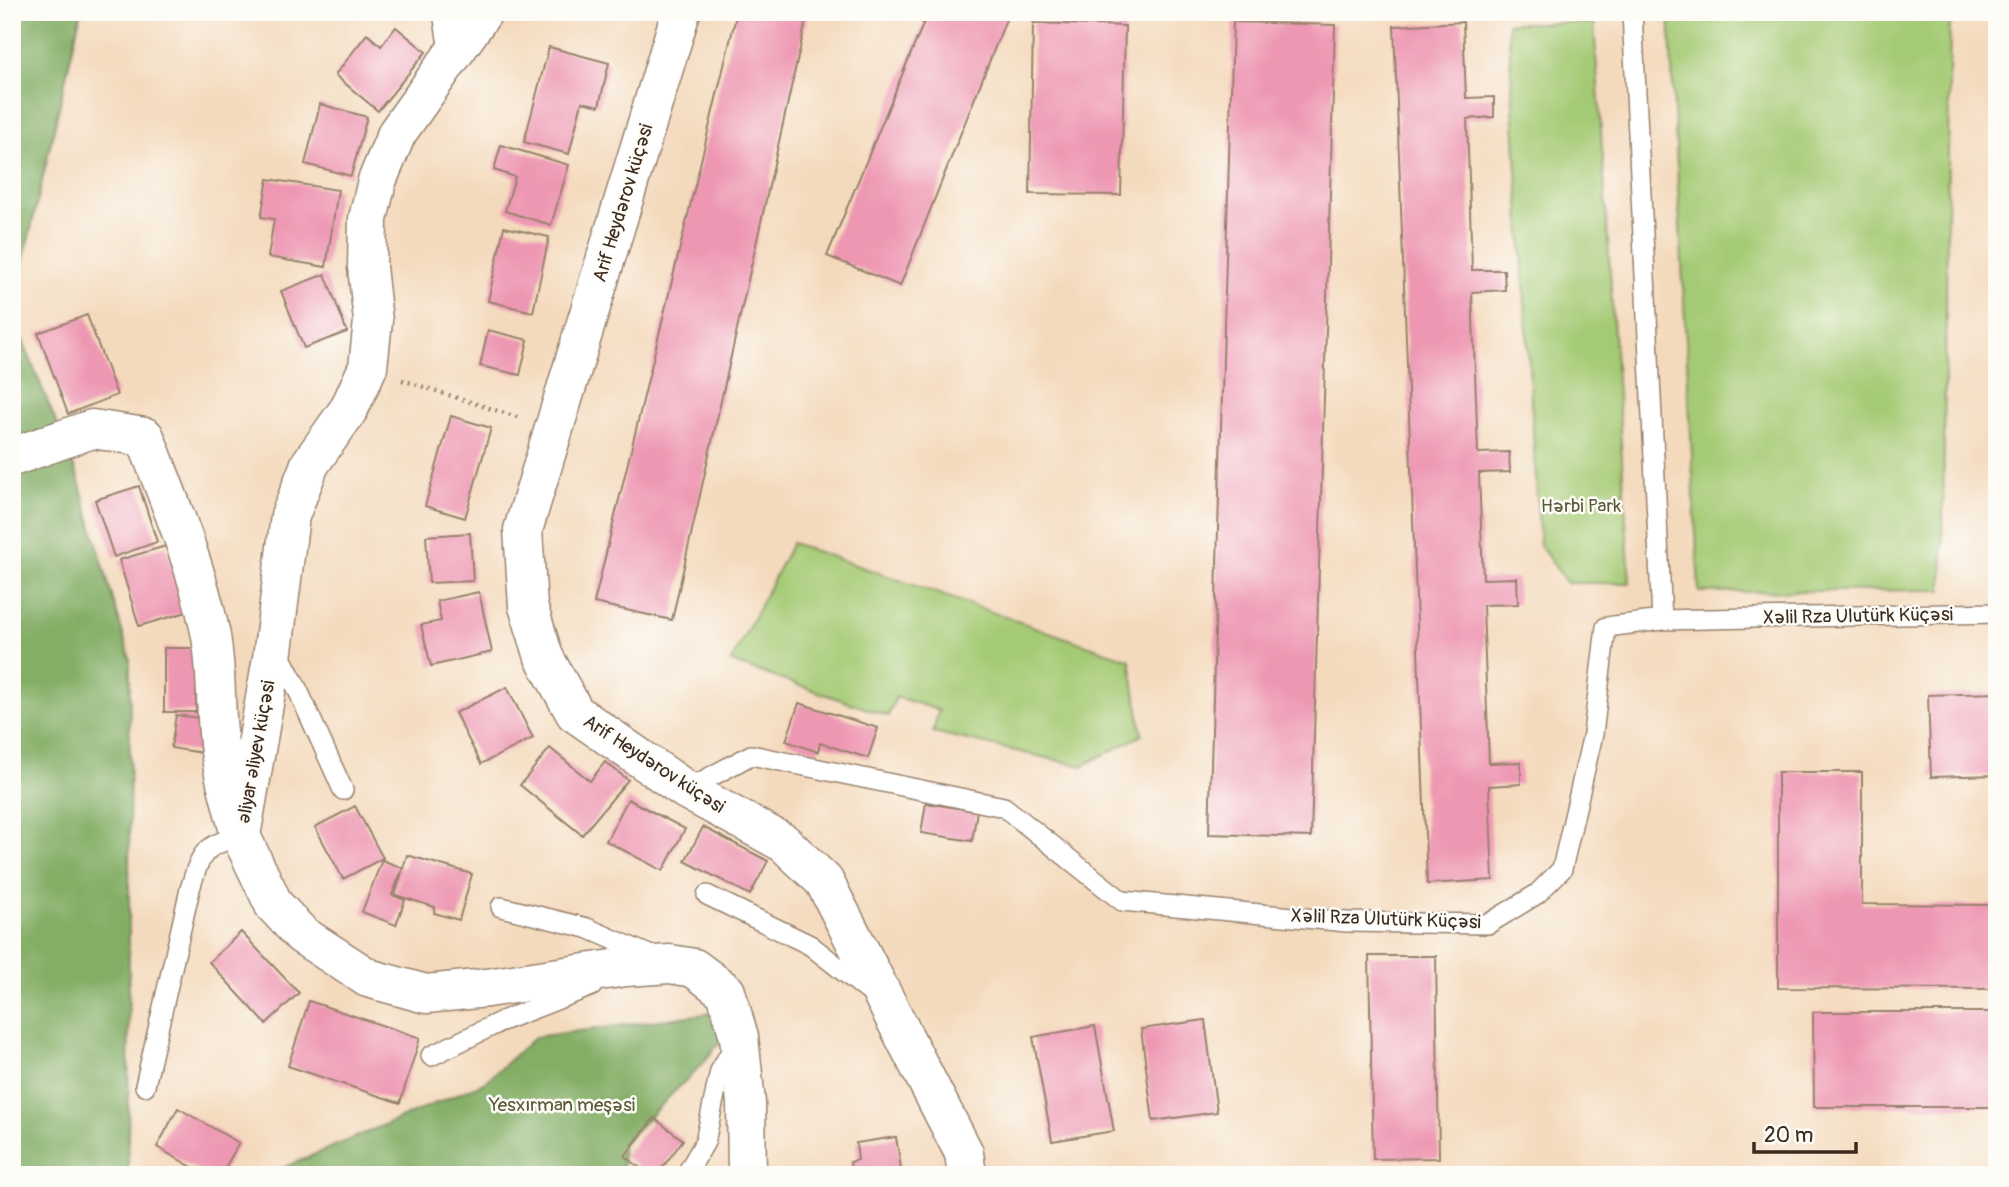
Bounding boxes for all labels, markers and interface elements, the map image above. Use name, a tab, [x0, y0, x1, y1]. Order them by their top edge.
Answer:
street label: Arif Heydərov küçəsi	[588, 121, 658, 285]
park label: Hərbi Park	[1541, 494, 1621, 518]
street label: Xəlil Rza Ulutürk Küçəsi	[1763, 602, 1953, 630]
street label: Əliyar Əliyev küçəsi	[232, 679, 280, 825]
street label: Arif Heydərov küçəsi	[579, 709, 729, 819]
street label: Xəlil Rza Ulutürk Küçəsi	[1291, 904, 1481, 934]
park label: Yesxırman meşəsi	[488, 1093, 635, 1117]
scale bar	[1754, 1110, 1855, 1154]
text: 20 m	[1764, 1122, 1813, 1149]

